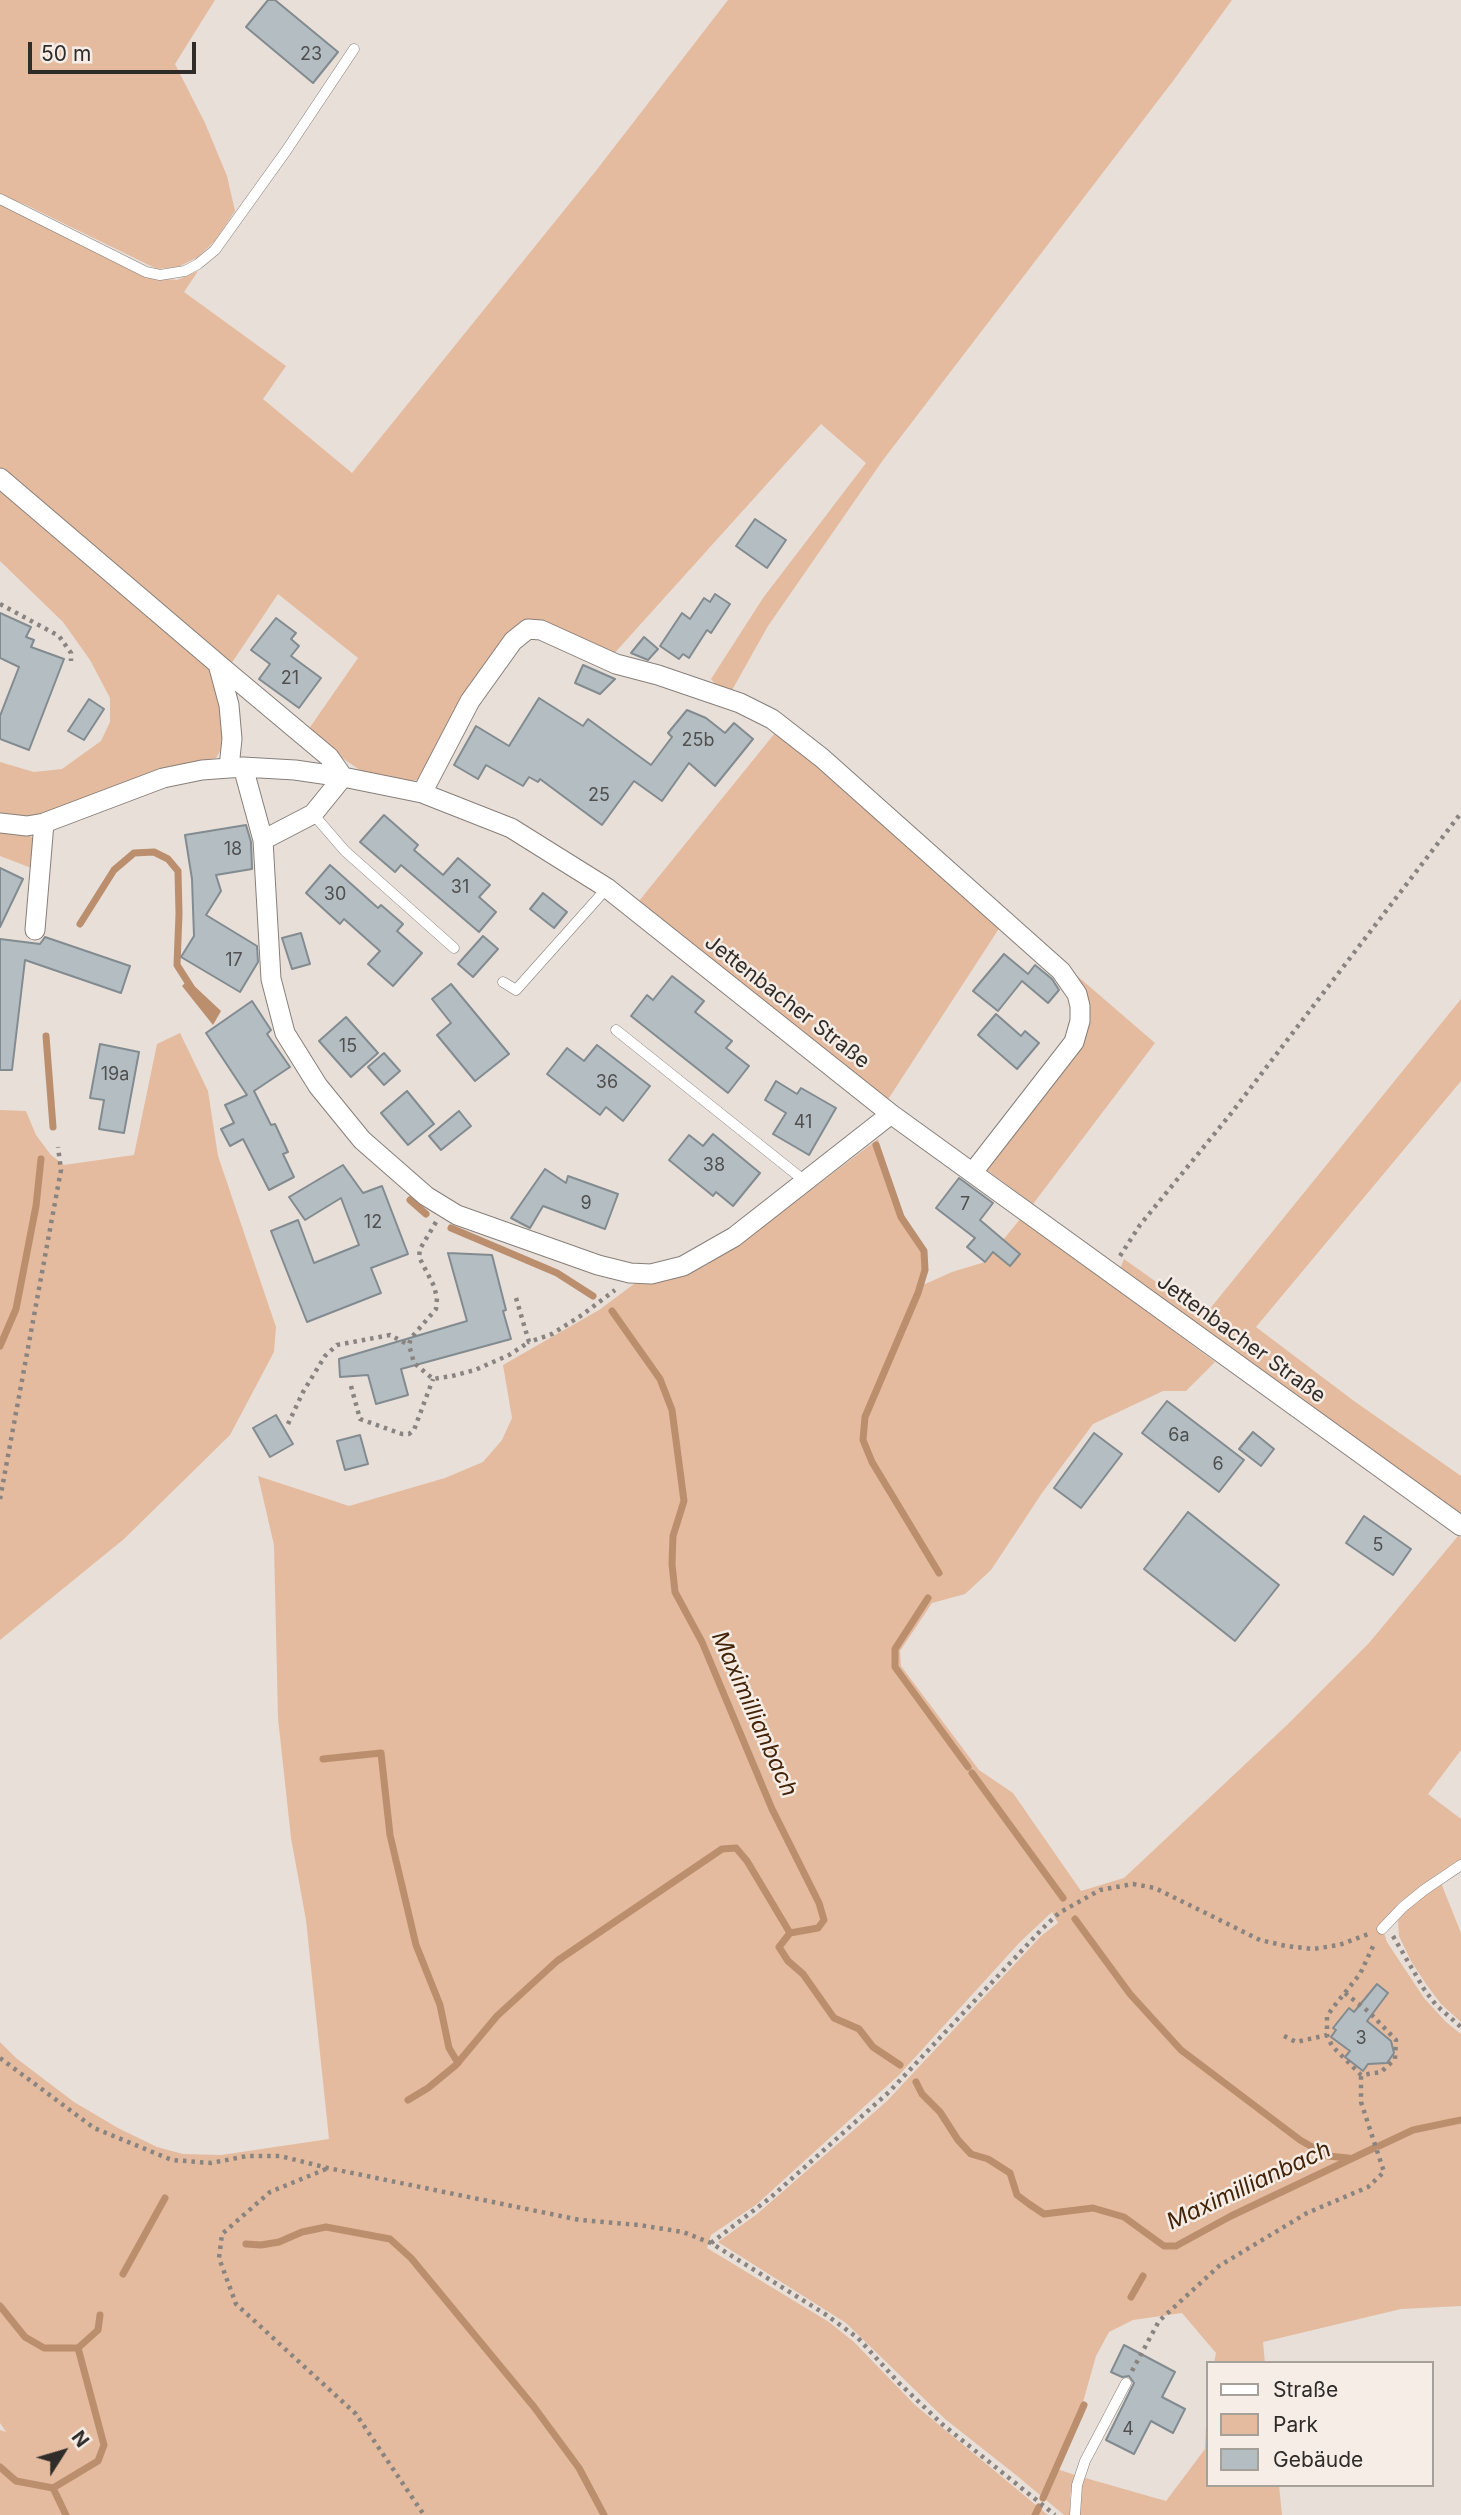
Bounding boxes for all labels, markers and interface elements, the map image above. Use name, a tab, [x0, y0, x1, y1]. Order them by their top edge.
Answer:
scale bar	[32, 28, 200, 72]
text: 50 m	[41, 41, 91, 66]
house number: 23	[300, 44, 322, 66]
house number: 21	[281, 668, 299, 690]
house number: 25b	[682, 730, 714, 752]
house number: 25	[588, 785, 610, 807]
house number: 18	[224, 839, 242, 861]
house number: 31	[451, 877, 469, 899]
house number: 30	[324, 884, 346, 906]
street label: Jettenbacher Straße	[699, 930, 875, 1074]
house number: 17	[225, 950, 243, 972]
house number: 15	[339, 1036, 357, 1058]
house number: 19a	[101, 1064, 129, 1086]
house number: 36	[596, 1072, 618, 1094]
house number: 41	[794, 1112, 812, 1134]
house number: 38	[703, 1155, 725, 1177]
house number: 9	[580, 1193, 592, 1215]
house number: 7	[960, 1194, 970, 1216]
house number: 12	[364, 1212, 382, 1234]
street label: Jettenbacher Straße	[1152, 1269, 1330, 1409]
house number: 6a	[1168, 1425, 1190, 1447]
house number: 6	[1212, 1454, 1224, 1476]
house number: 5	[1373, 1535, 1383, 1557]
water label: Maximillianbach	[705, 1627, 803, 1801]
house number: 3	[1355, 2028, 1367, 2050]
water label: Maximillianbach	[1162, 2136, 1336, 2236]
legend	[1206, 2361, 1433, 2487]
text: Straße	[1273, 2377, 1338, 2402]
text: Park	[1273, 2412, 1318, 2437]
north arrow	[28, 2417, 98, 2487]
house number: 4	[1122, 2419, 1134, 2441]
text: N	[67, 2426, 94, 2452]
text: Gebäude	[1273, 2447, 1363, 2472]

